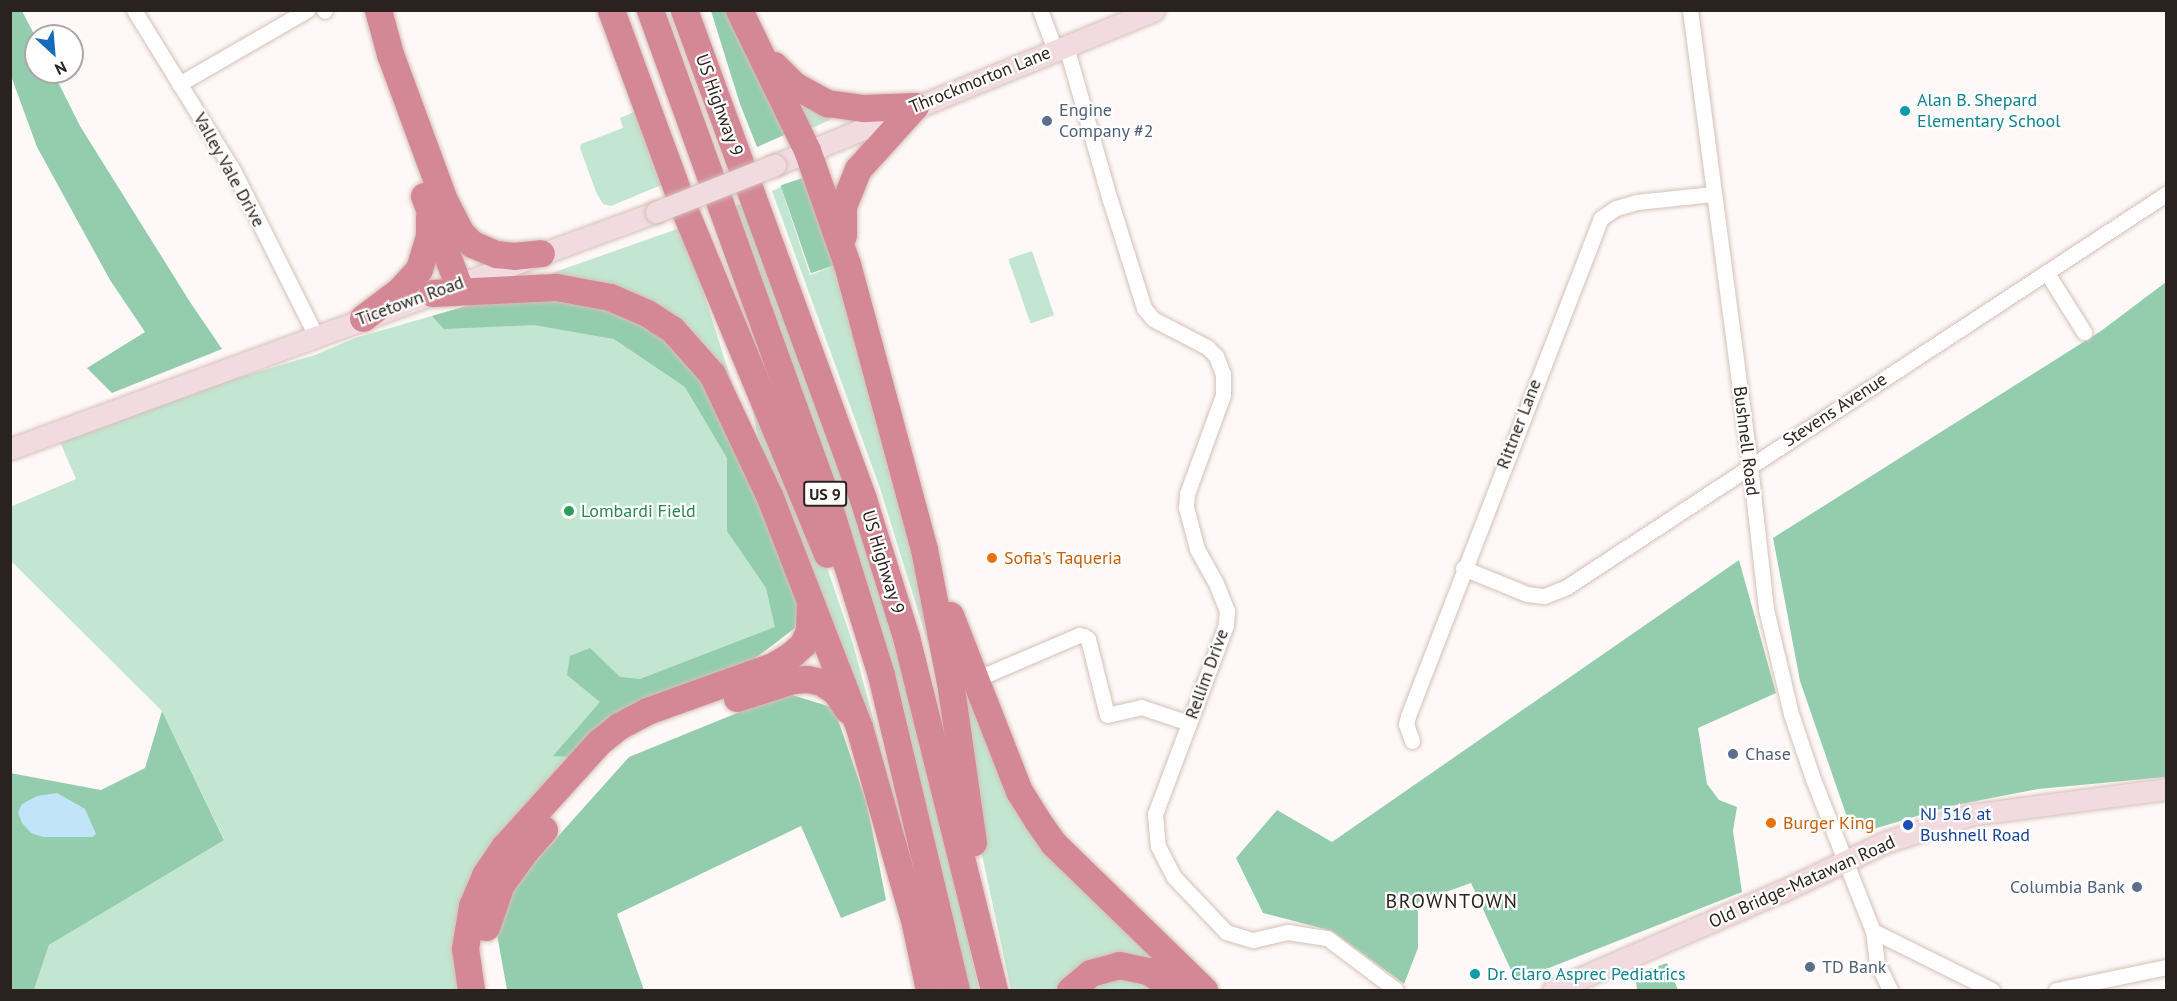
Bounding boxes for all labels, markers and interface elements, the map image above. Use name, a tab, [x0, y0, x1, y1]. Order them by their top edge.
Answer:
north arrow	[24, 24, 84, 84]
street label: Throckmorton Lane	[906, 42, 1054, 118]
street label: US Highway 9	[690, 51, 748, 159]
text: N	[52, 57, 70, 80]
place label: Alan B. Shepard Elementary School	[1917, 90, 2061, 132]
place label: Engine Company #2	[1059, 100, 1154, 142]
marker: Alan B. Shepard Elementary School	[1898, 104, 1912, 118]
street label: Valley Vale Drive	[188, 109, 270, 231]
marker: Engine Company #2	[1040, 114, 1054, 128]
street label: Ticetown Road	[353, 272, 467, 330]
street label: Stevens Avenue	[1779, 368, 1891, 452]
street label: Rittner Lane	[1492, 376, 1546, 472]
street label: Bushnell Road	[1729, 385, 1763, 497]
road number: US 9	[802, 481, 848, 507]
place label: Lombardi Field	[581, 500, 696, 522]
marker: Lombardi Field	[562, 504, 576, 518]
street label: US Highway 9	[857, 507, 909, 617]
place label: Sofia's Taqueria	[1004, 547, 1122, 569]
marker: Sofia's Taqueria	[985, 551, 999, 565]
street label: Rellim Drive	[1181, 626, 1233, 722]
place label: Chase	[1745, 743, 1791, 765]
marker: Chase	[1726, 747, 1740, 761]
place label: NJ 516 at Bushnell Road	[1920, 804, 2030, 846]
place label: Burger King	[1783, 812, 1874, 834]
marker: Burger King	[1764, 816, 1778, 830]
marker: NJ 516 at Bushnell Road	[1901, 818, 1915, 832]
street label: Old Bridge-Matawan Road	[1706, 831, 1898, 933]
place label: Columbia Bank	[2010, 876, 2125, 898]
marker: Columbia Bank	[2130, 880, 2144, 894]
district label: BROWNTOWN	[1386, 889, 1518, 913]
place label: TD Bank	[1822, 956, 1886, 978]
marker: TD Bank	[1803, 960, 1817, 974]
place label: Dr. Claro Asprec Pediatrics	[1487, 963, 1688, 985]
marker: Dr. Claro Asprec Pediatrics	[1468, 967, 1482, 981]

